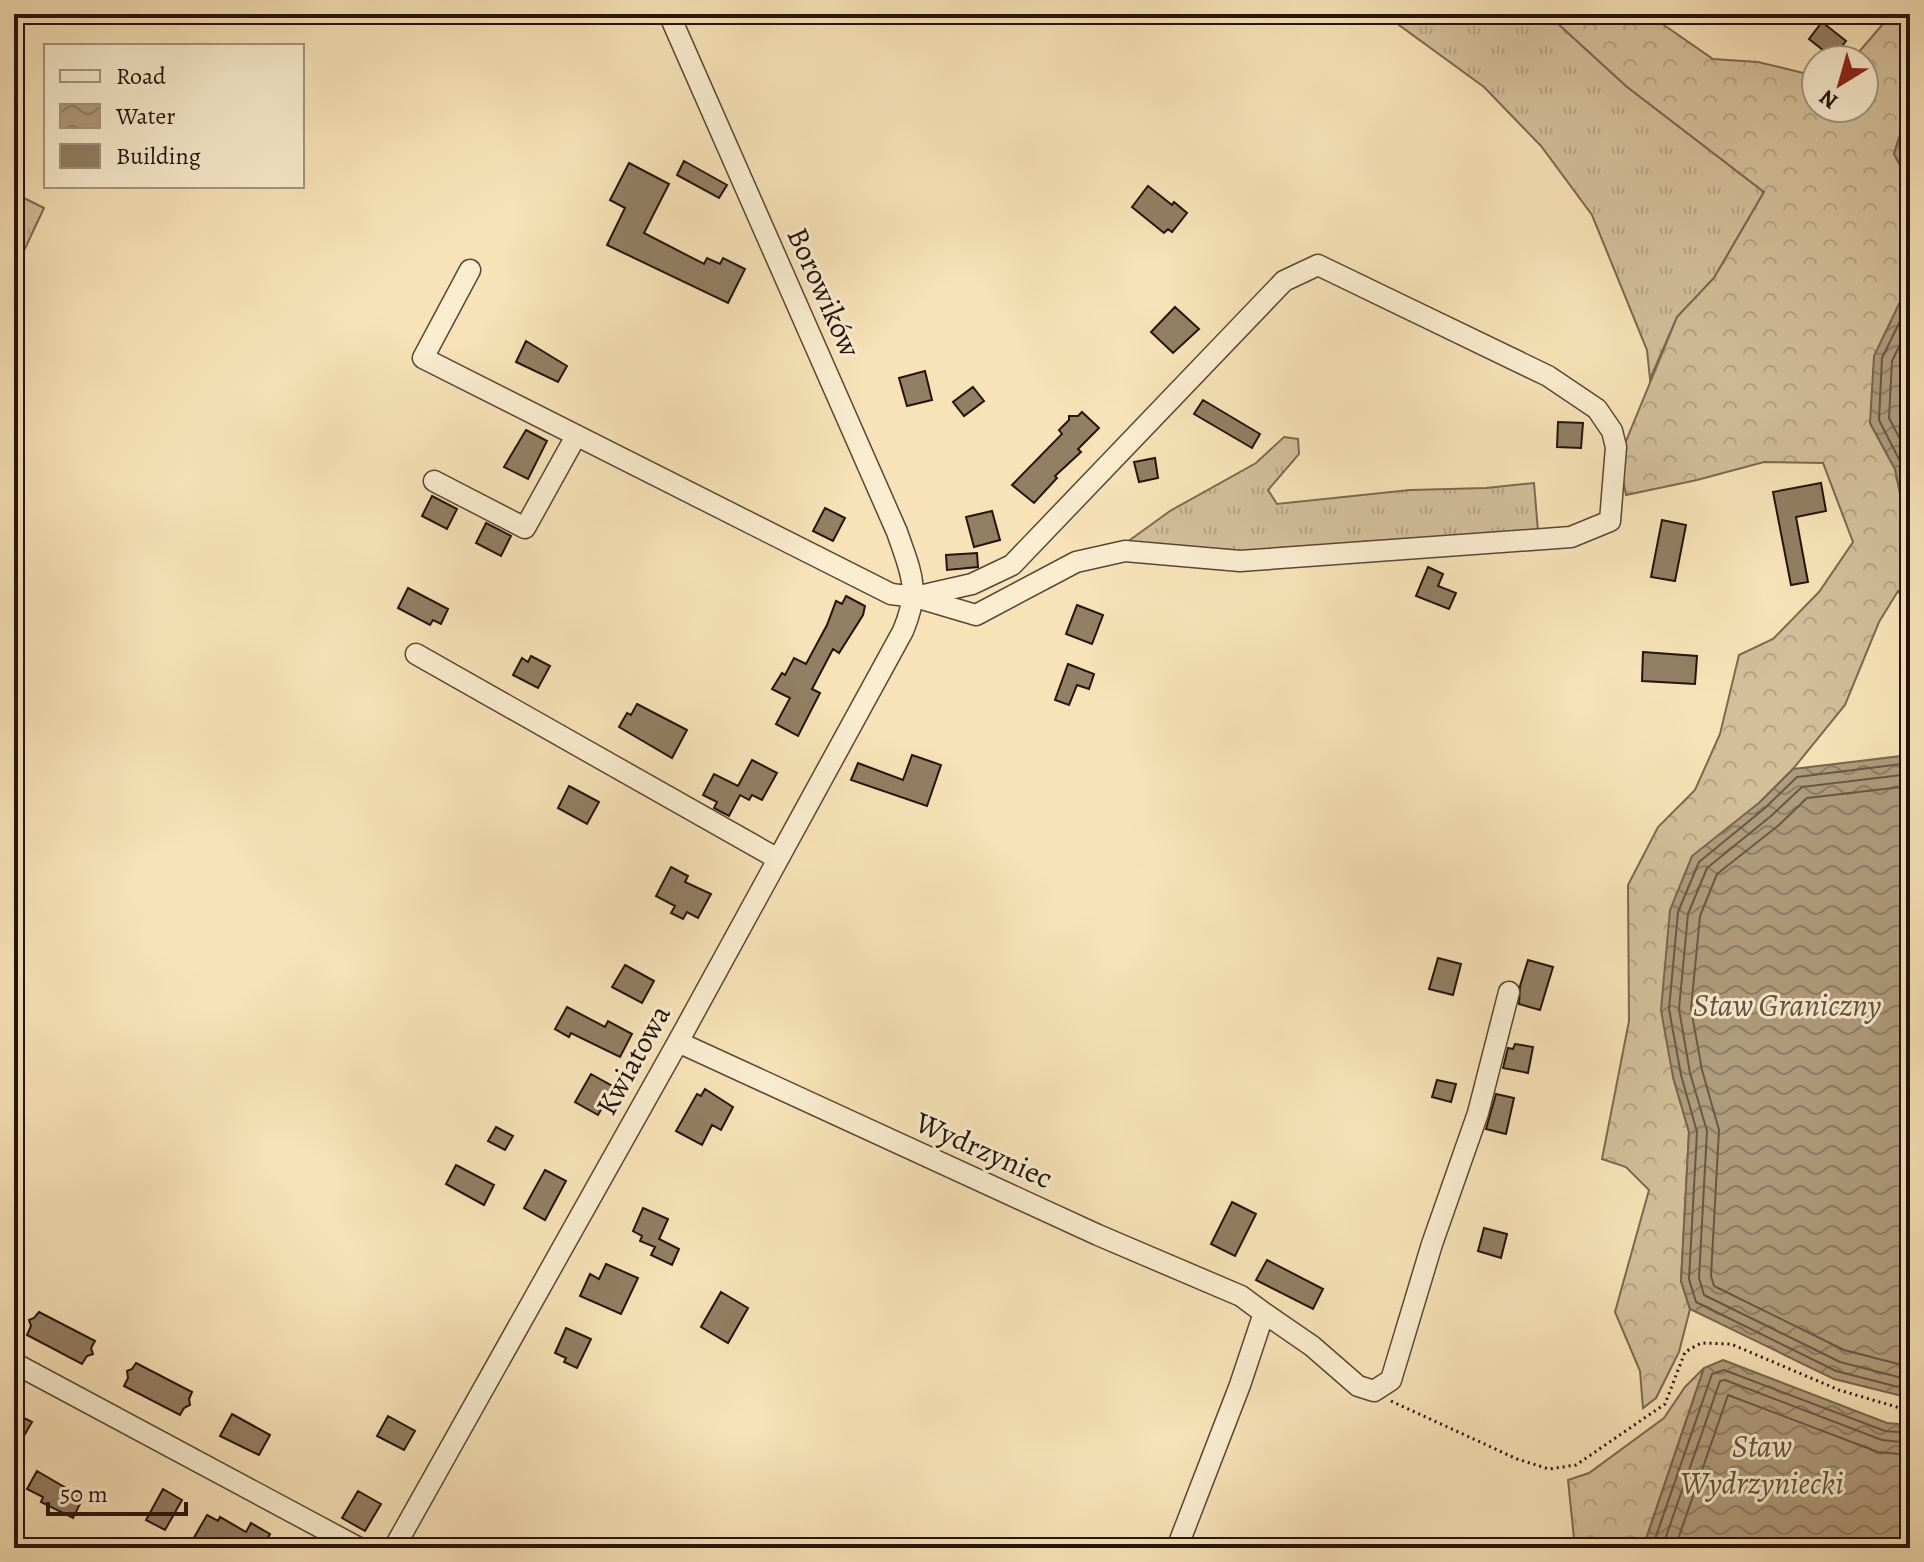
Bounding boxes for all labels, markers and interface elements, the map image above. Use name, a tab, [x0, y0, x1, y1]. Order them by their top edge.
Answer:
legend	[44, 44, 304, 188]
north arrow	[1800, 44, 1880, 124]
text: Road	[116, 60, 166, 92]
text: N	[1813, 82, 1844, 116]
text: Water	[115, 100, 176, 132]
text: Building	[116, 140, 201, 172]
street label: Borowików	[778, 221, 871, 364]
water label: Staw Graniczny	[1693, 983, 1881, 1027]
street label: Kwiatowa	[586, 998, 680, 1122]
street label: Wydrzyniec	[908, 1102, 1059, 1198]
water label: Staw Wydrzyniecki	[1680, 1424, 1844, 1505]
scale bar	[48, 1466, 186, 1516]
text: 50 m	[60, 1478, 108, 1510]

